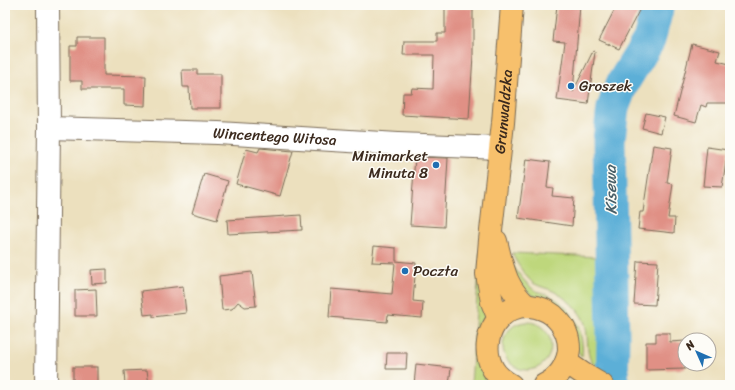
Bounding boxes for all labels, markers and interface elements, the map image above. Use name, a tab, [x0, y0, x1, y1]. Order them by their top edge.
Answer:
street label: Grunwaldzka	[487, 68, 520, 155]
place label: Groszek	[579, 73, 633, 99]
marker: Groszek	[566, 81, 576, 91]
street label: Wincentego Witosa	[212, 120, 338, 153]
place label: Minimarket Minuta 8	[352, 143, 428, 186]
marker: Minimarket Minuta 8	[431, 160, 441, 170]
water label: Kisewa	[596, 163, 625, 215]
place label: Poczta	[413, 258, 458, 284]
marker: Poczta	[400, 266, 410, 276]
north arrow	[677, 332, 717, 372]
text: N	[680, 336, 700, 355]

